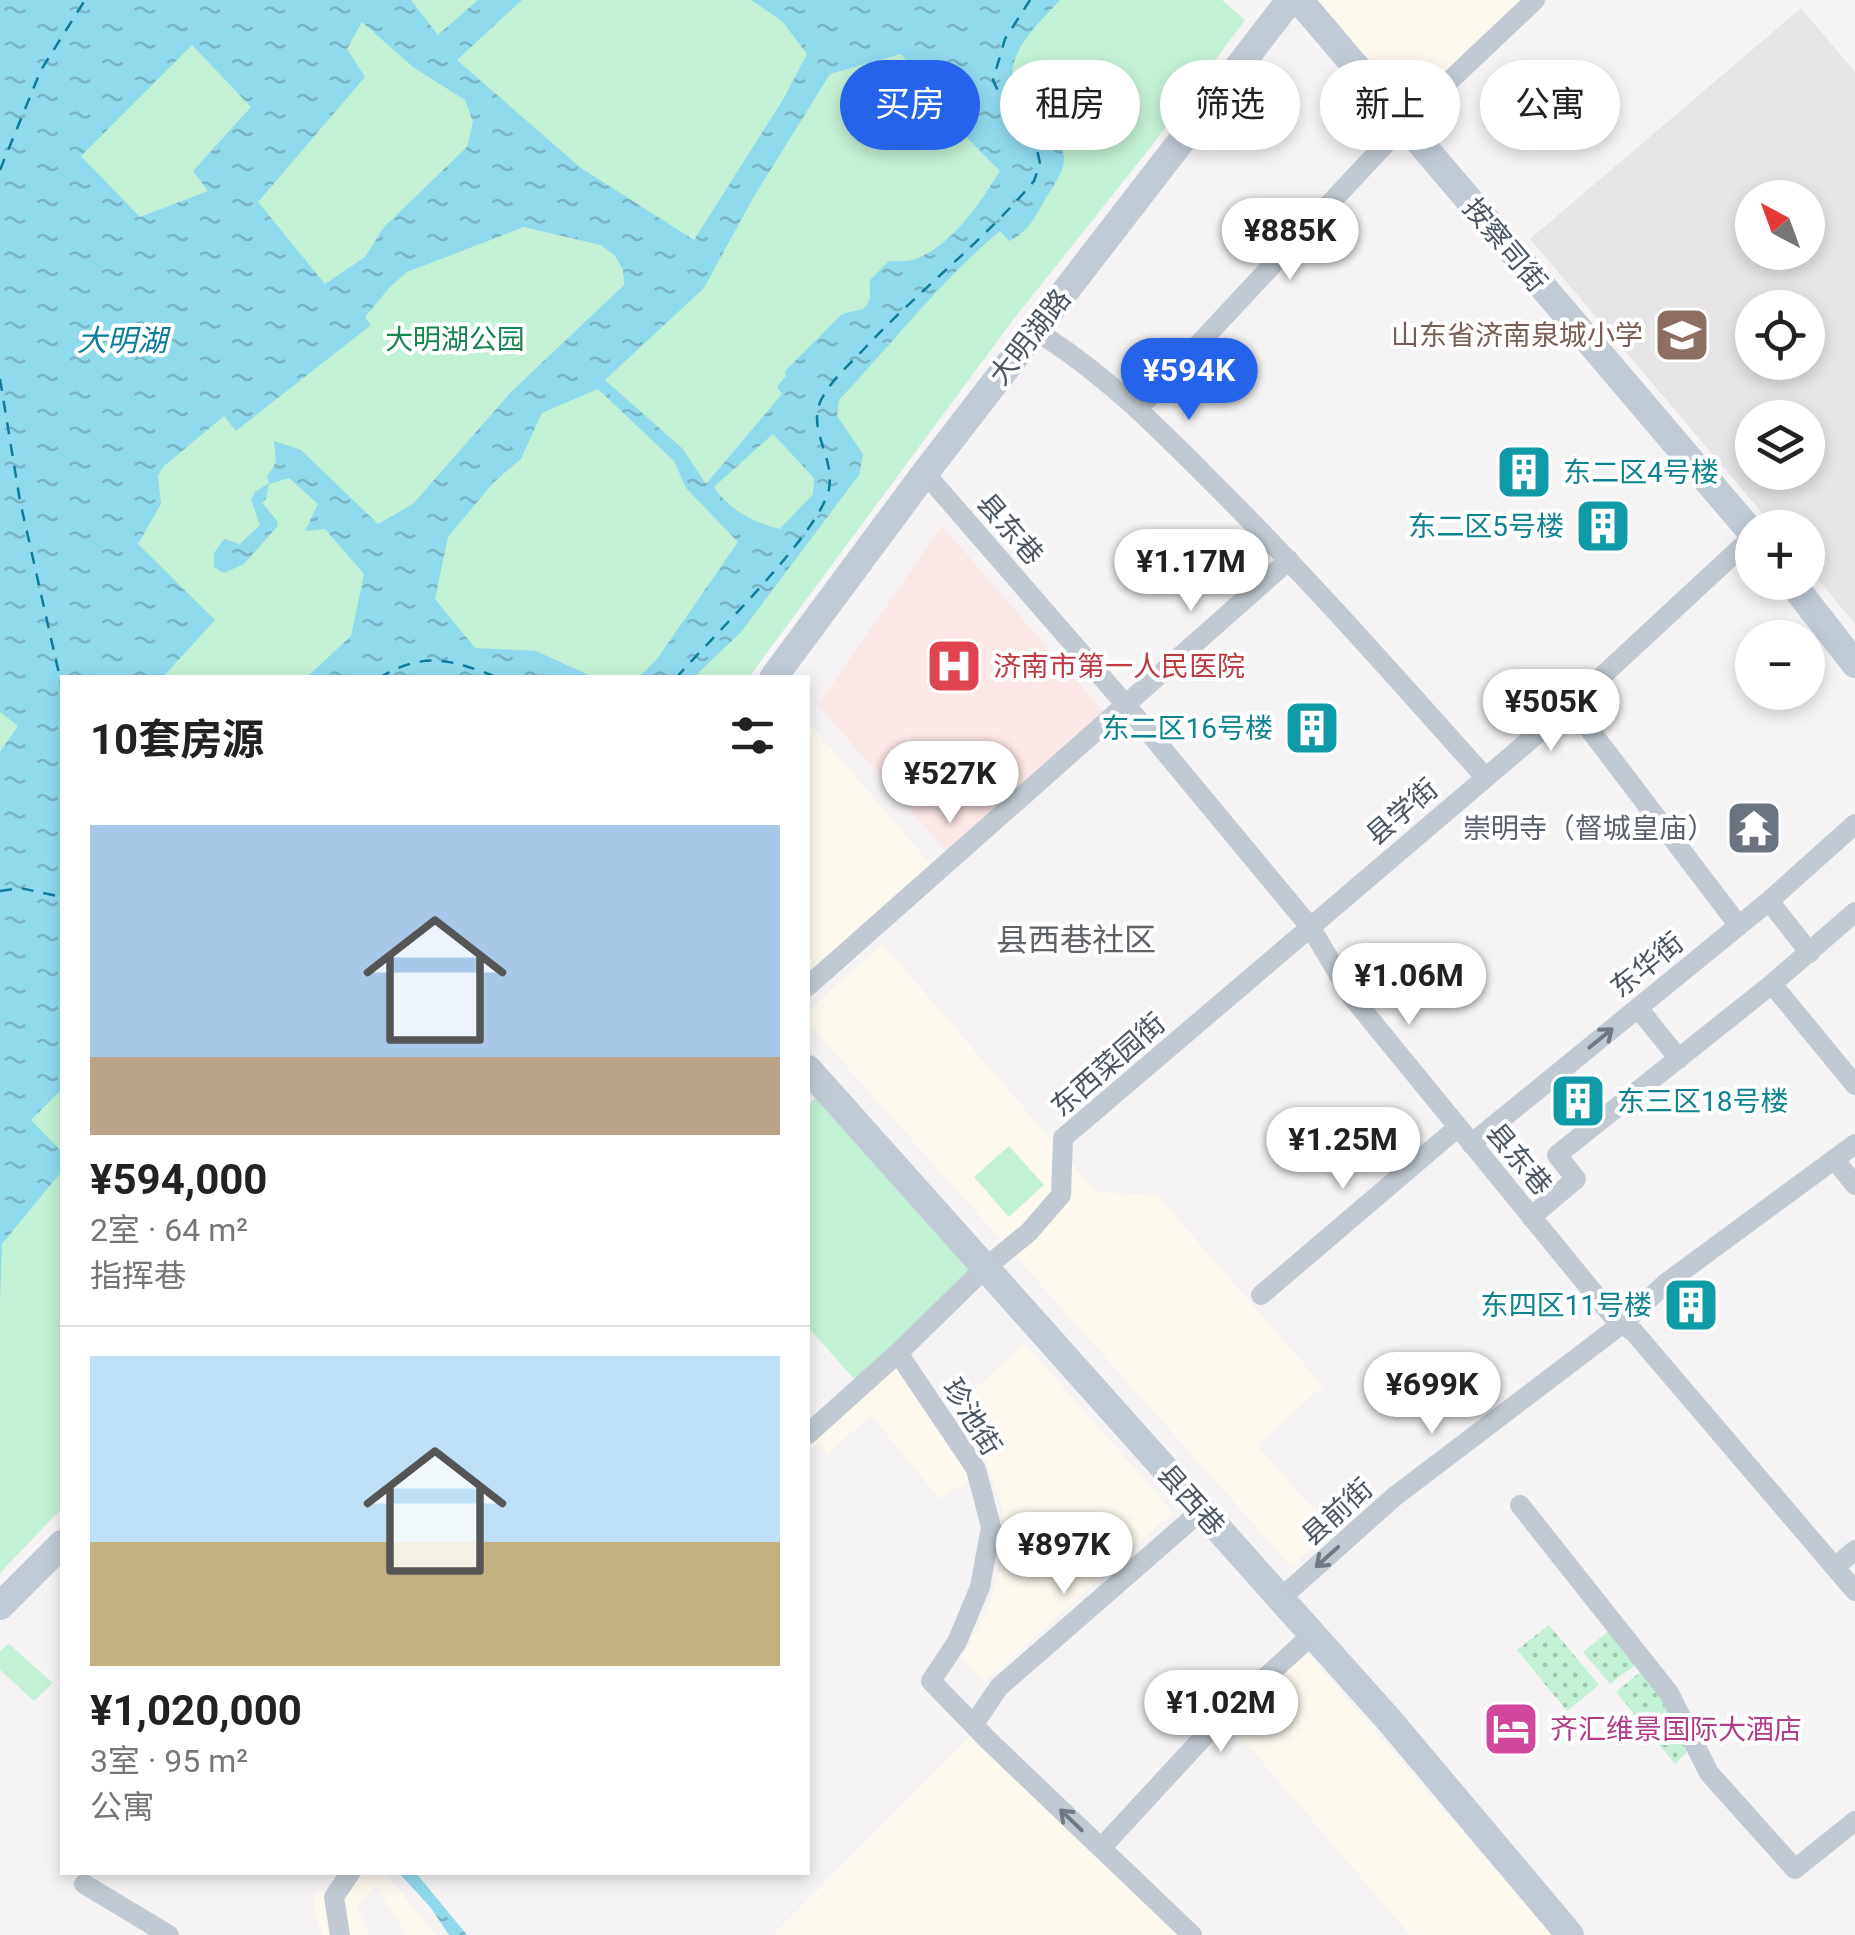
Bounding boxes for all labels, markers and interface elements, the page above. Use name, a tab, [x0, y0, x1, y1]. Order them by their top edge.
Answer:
chip: 买房	[840, 60, 980, 150]
chip: 租房	[1000, 60, 1140, 150]
chip: 筛选	[1160, 60, 1300, 150]
chip: 新上	[1320, 60, 1460, 150]
chip: 公寓	[1480, 60, 1620, 150]
north arrow	[1735, 180, 1825, 270]
map controls	[1735, 180, 1825, 710]
street label: 按察司街	[1456, 191, 1554, 299]
pin: ¥885K	[1220, 198, 1360, 283]
text: ¥885K	[1244, 211, 1336, 249]
street label: 大明湖路	[983, 283, 1077, 391]
button: locate	[1735, 290, 1825, 380]
school or university icon: 山东省济南泉城小学	[1652, 305, 1712, 365]
place label: 山东省济南泉城小学	[1391, 319, 1643, 352]
water label: 大明湖	[77, 323, 171, 358]
park label: 大明湖公园	[385, 323, 525, 356]
pin: ¥594K	[1119, 338, 1259, 423]
text: ¥594K	[1143, 351, 1235, 389]
button: layers	[1735, 400, 1825, 490]
building icon: 东二区4号楼	[1494, 442, 1554, 502]
place label: 东二区4号楼	[1563, 456, 1719, 489]
street label: 县东巷	[970, 486, 1050, 572]
building icon: 东二区5号楼	[1573, 496, 1633, 556]
place label: 东二区5号楼	[1408, 510, 1564, 543]
button: +	[1735, 510, 1825, 600]
pin: ¥1.17M	[1110, 529, 1272, 614]
text: ¥1.17M	[1136, 542, 1246, 580]
button: −	[1735, 620, 1825, 710]
hospital icon: 济南市第一人民医院	[924, 636, 984, 696]
place label: 济南市第一人民医院	[993, 650, 1245, 683]
pin: ¥505K	[1481, 669, 1621, 754]
text: ¥505K	[1505, 682, 1597, 720]
building icon: 东二区16号楼	[1282, 698, 1342, 758]
icon: filters	[725, 708, 780, 763]
place label: 东二区16号楼	[1102, 712, 1273, 745]
text: 10套房源	[90, 715, 264, 764]
pin: ¥527K	[880, 741, 1020, 826]
text: ¥527K	[904, 754, 996, 792]
street label: 县学街	[1359, 772, 1445, 852]
temple icon: 崇明寺（督城皇庙）	[1724, 798, 1784, 858]
place label: 崇明寺（督城皇庙）	[1463, 812, 1715, 845]
icon: home	[345, 890, 525, 1070]
district label: 县西巷社区	[996, 921, 1156, 959]
street label: 东华街	[1604, 926, 1690, 1004]
pin: ¥1.06M	[1328, 943, 1490, 1028]
text: ¥1.06M	[1354, 956, 1464, 994]
street label: 东西菜园街	[1044, 1007, 1172, 1123]
one-way arrow	[1587, 1027, 1613, 1049]
building icon: 东三区18号楼	[1548, 1071, 1608, 1131]
place label: 东三区18号楼	[1617, 1085, 1788, 1118]
pin: ¥1.25M	[1262, 1107, 1424, 1192]
street label: 县东巷	[1479, 1116, 1559, 1202]
text: ¥1.25M	[1288, 1120, 1398, 1158]
text: ¥594,000	[90, 1155, 267, 1204]
text: 2室 · 64 m²	[90, 1211, 248, 1249]
text: 指挥巷	[90, 1257, 186, 1295]
building icon: 东四区11号楼	[1661, 1275, 1721, 1335]
place label: 东四区11号楼	[1481, 1289, 1652, 1322]
pin: ¥699K	[1362, 1352, 1502, 1437]
text: ¥699K	[1386, 1365, 1478, 1403]
street label: 珍池街	[936, 1373, 1008, 1461]
icon: home	[345, 1421, 525, 1601]
street label: 县西巷	[1151, 1458, 1231, 1542]
street label: 县前街	[1295, 1472, 1379, 1552]
pin: ¥897K	[994, 1512, 1134, 1597]
text: ¥897K	[1018, 1525, 1110, 1563]
one-way arrow	[1315, 1545, 1340, 1568]
pin: ¥1.02M	[1140, 1670, 1302, 1755]
text: ¥1.02M	[1166, 1683, 1276, 1721]
text: ¥1,020,000	[90, 1686, 302, 1735]
hotel icon: 齐汇维景国际大酒店	[1481, 1699, 1541, 1759]
place label: 齐汇维景国际大酒店	[1550, 1713, 1802, 1746]
text: 3室 · 95 m²	[90, 1742, 248, 1780]
text: 公寓	[90, 1788, 154, 1826]
one-way arrow	[1059, 1809, 1084, 1832]

